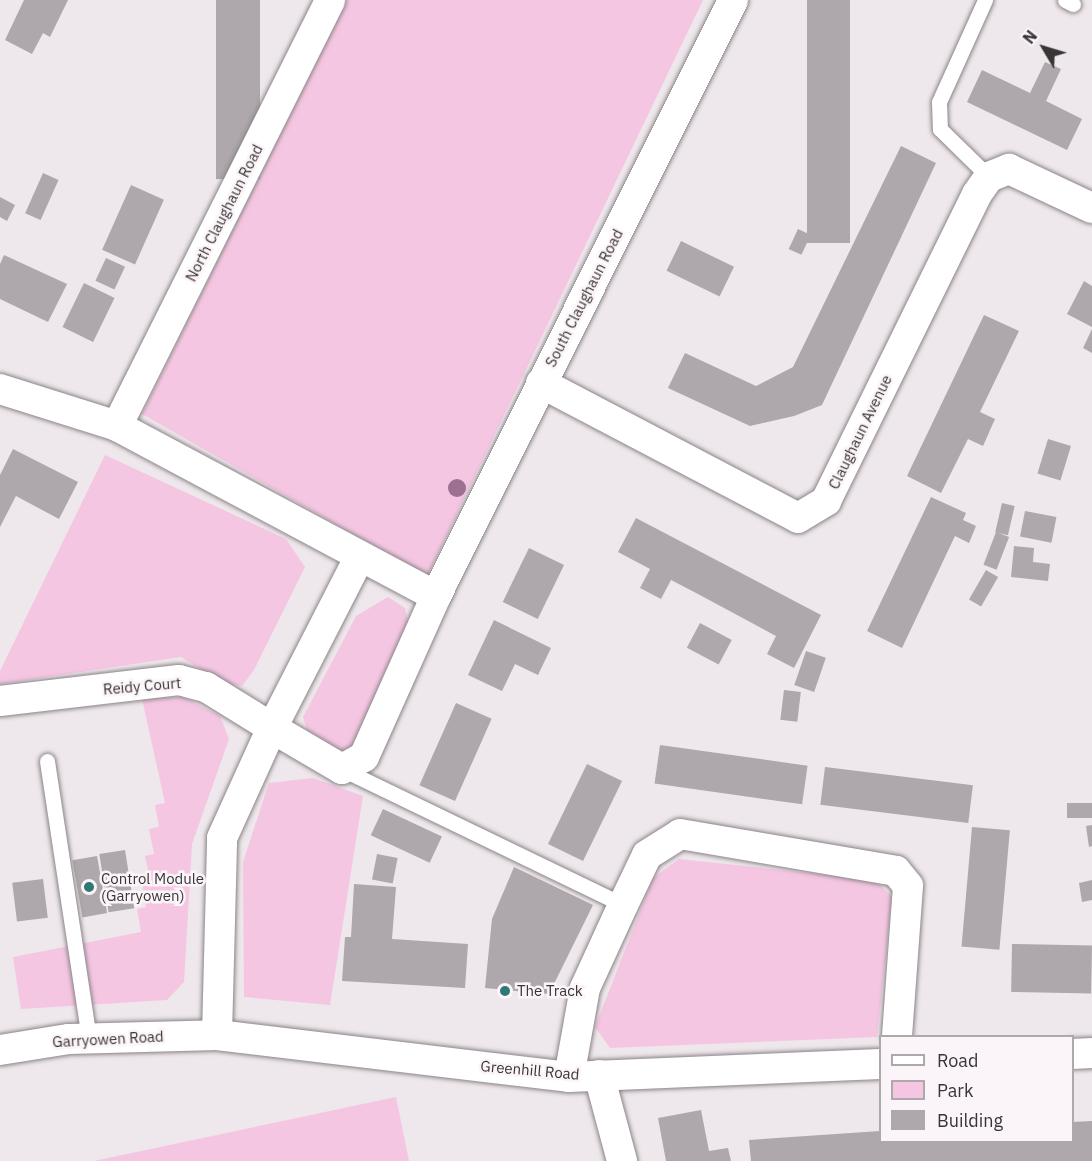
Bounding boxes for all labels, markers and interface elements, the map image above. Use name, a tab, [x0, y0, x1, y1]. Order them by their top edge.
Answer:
north arrow	[1014, 18, 1074, 78]
text: N	[1018, 26, 1041, 48]
street label: North Claughaun Road	[182, 141, 266, 285]
street label: South Claughaun Road	[541, 226, 627, 370]
street label: Claughaun Avenue	[825, 372, 895, 492]
street label: Reidy Court	[102, 674, 182, 698]
place label: Control Module (Garryowen)	[101, 869, 204, 904]
marker: Control Module (Garryowen)	[82, 880, 96, 894]
place label: The Track	[517, 982, 583, 1000]
marker: The Track	[498, 984, 512, 998]
street label: Garryowen Road	[52, 1027, 164, 1051]
legend	[879, 1035, 1074, 1143]
text: Road	[937, 1049, 978, 1072]
street label: Greenhill Road	[480, 1057, 580, 1083]
text: Park	[937, 1079, 973, 1102]
text: Building	[937, 1109, 1003, 1132]

